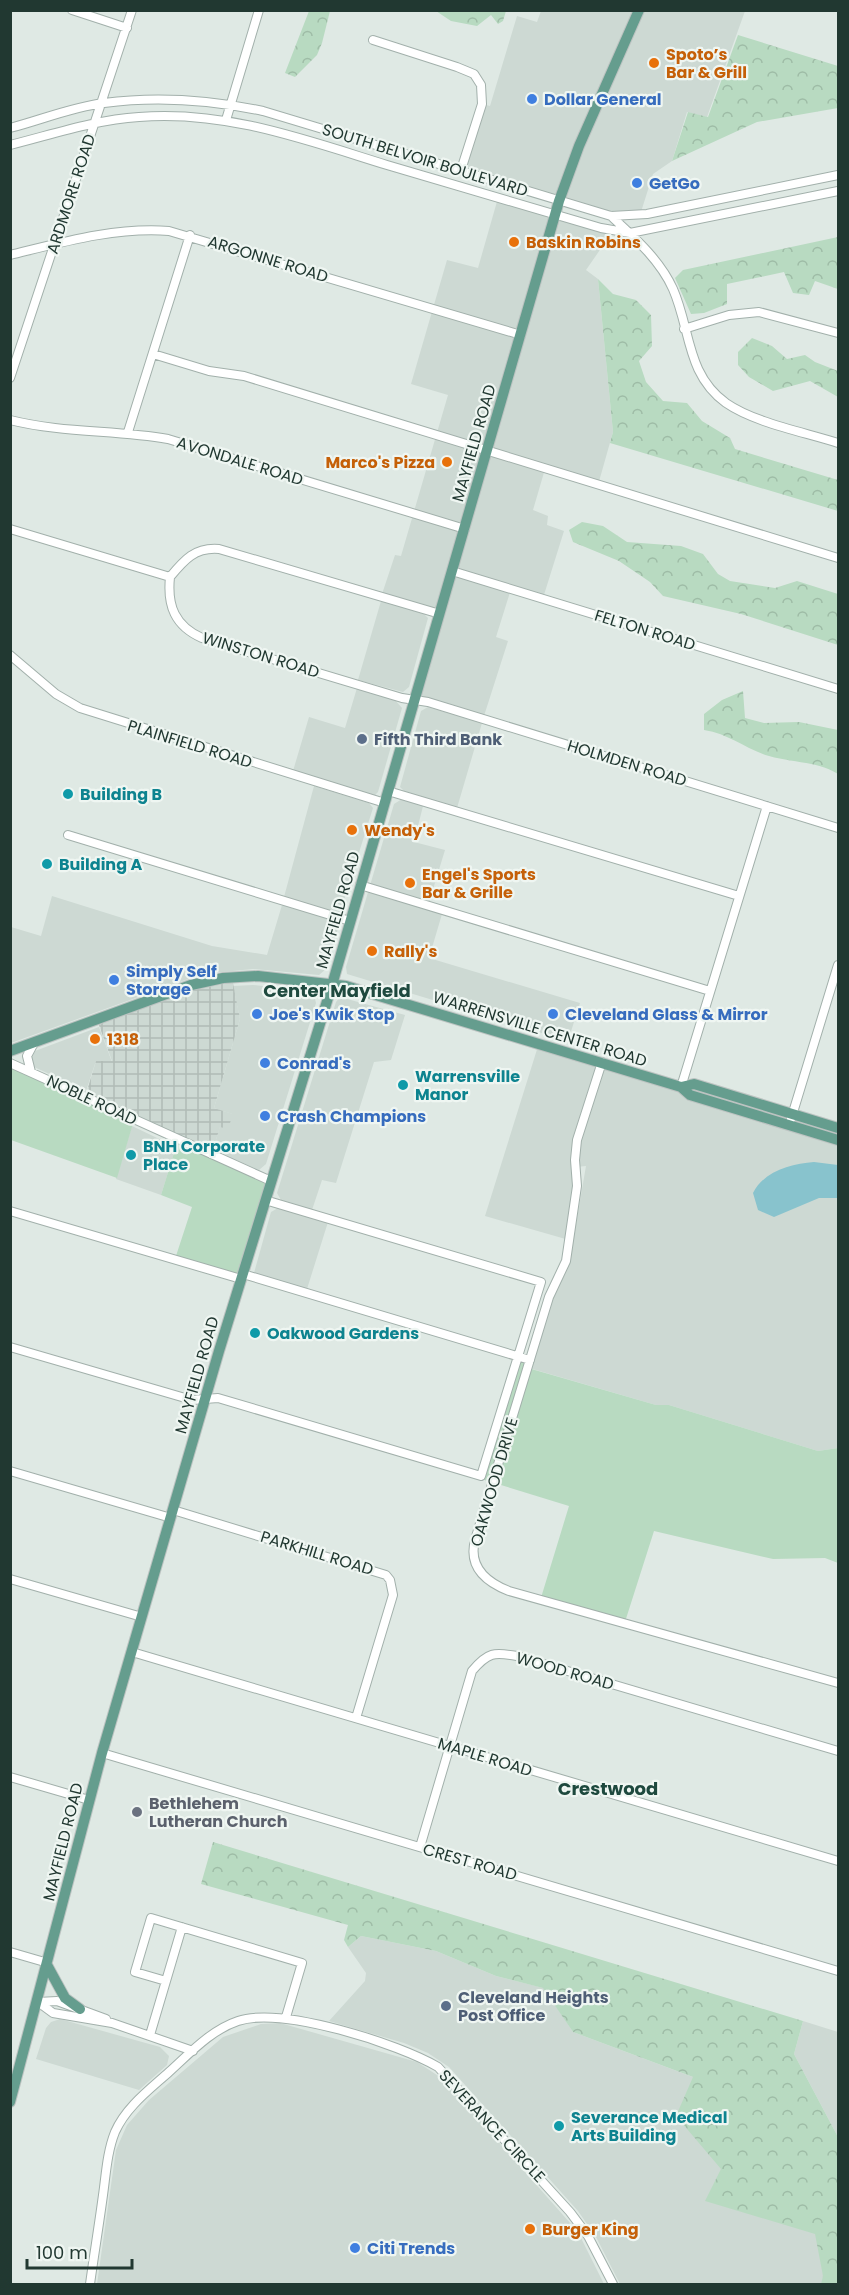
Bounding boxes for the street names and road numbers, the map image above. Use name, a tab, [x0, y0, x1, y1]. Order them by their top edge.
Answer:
street label: SOUTH BELVOIR BOULEVARD	[319, 118, 531, 202]
street label: ARDMORE ROAD	[41, 131, 101, 257]
street label: ARGONNE ROAD	[205, 230, 331, 288]
street label: MAYFIELD ROAD	[446, 382, 502, 504]
street label: AVONDALE ROAD	[174, 431, 306, 491]
street label: FELTON ROAD	[592, 604, 698, 656]
street label: WINSTON ROAD	[200, 626, 322, 684]
street label: PLAINFIELD ROAD	[125, 714, 255, 774]
street label: HOLMDEN ROAD	[564, 734, 690, 792]
street label: MAYFIELD ROAD	[310, 849, 366, 971]
street label: WARRENSVILLE CENTER ROAD	[430, 985, 650, 1073]
street label: NOBLE ROAD	[43, 1069, 141, 1131]
street label: MAYFIELD ROAD	[169, 1314, 225, 1436]
street label: OAKWOOD DRIVE	[465, 1415, 523, 1549]
street label: PARKHILL ROAD	[258, 1525, 376, 1581]
street label: WOOD ROAD	[513, 1646, 617, 1696]
street label: MAPLE ROAD	[435, 1732, 535, 1782]
street label: MAYFIELD ROAD	[37, 1781, 89, 1903]
street label: CREST ROAD	[420, 1838, 520, 1886]
street label: SEVERANCE CIRCLE	[434, 2065, 550, 2187]

